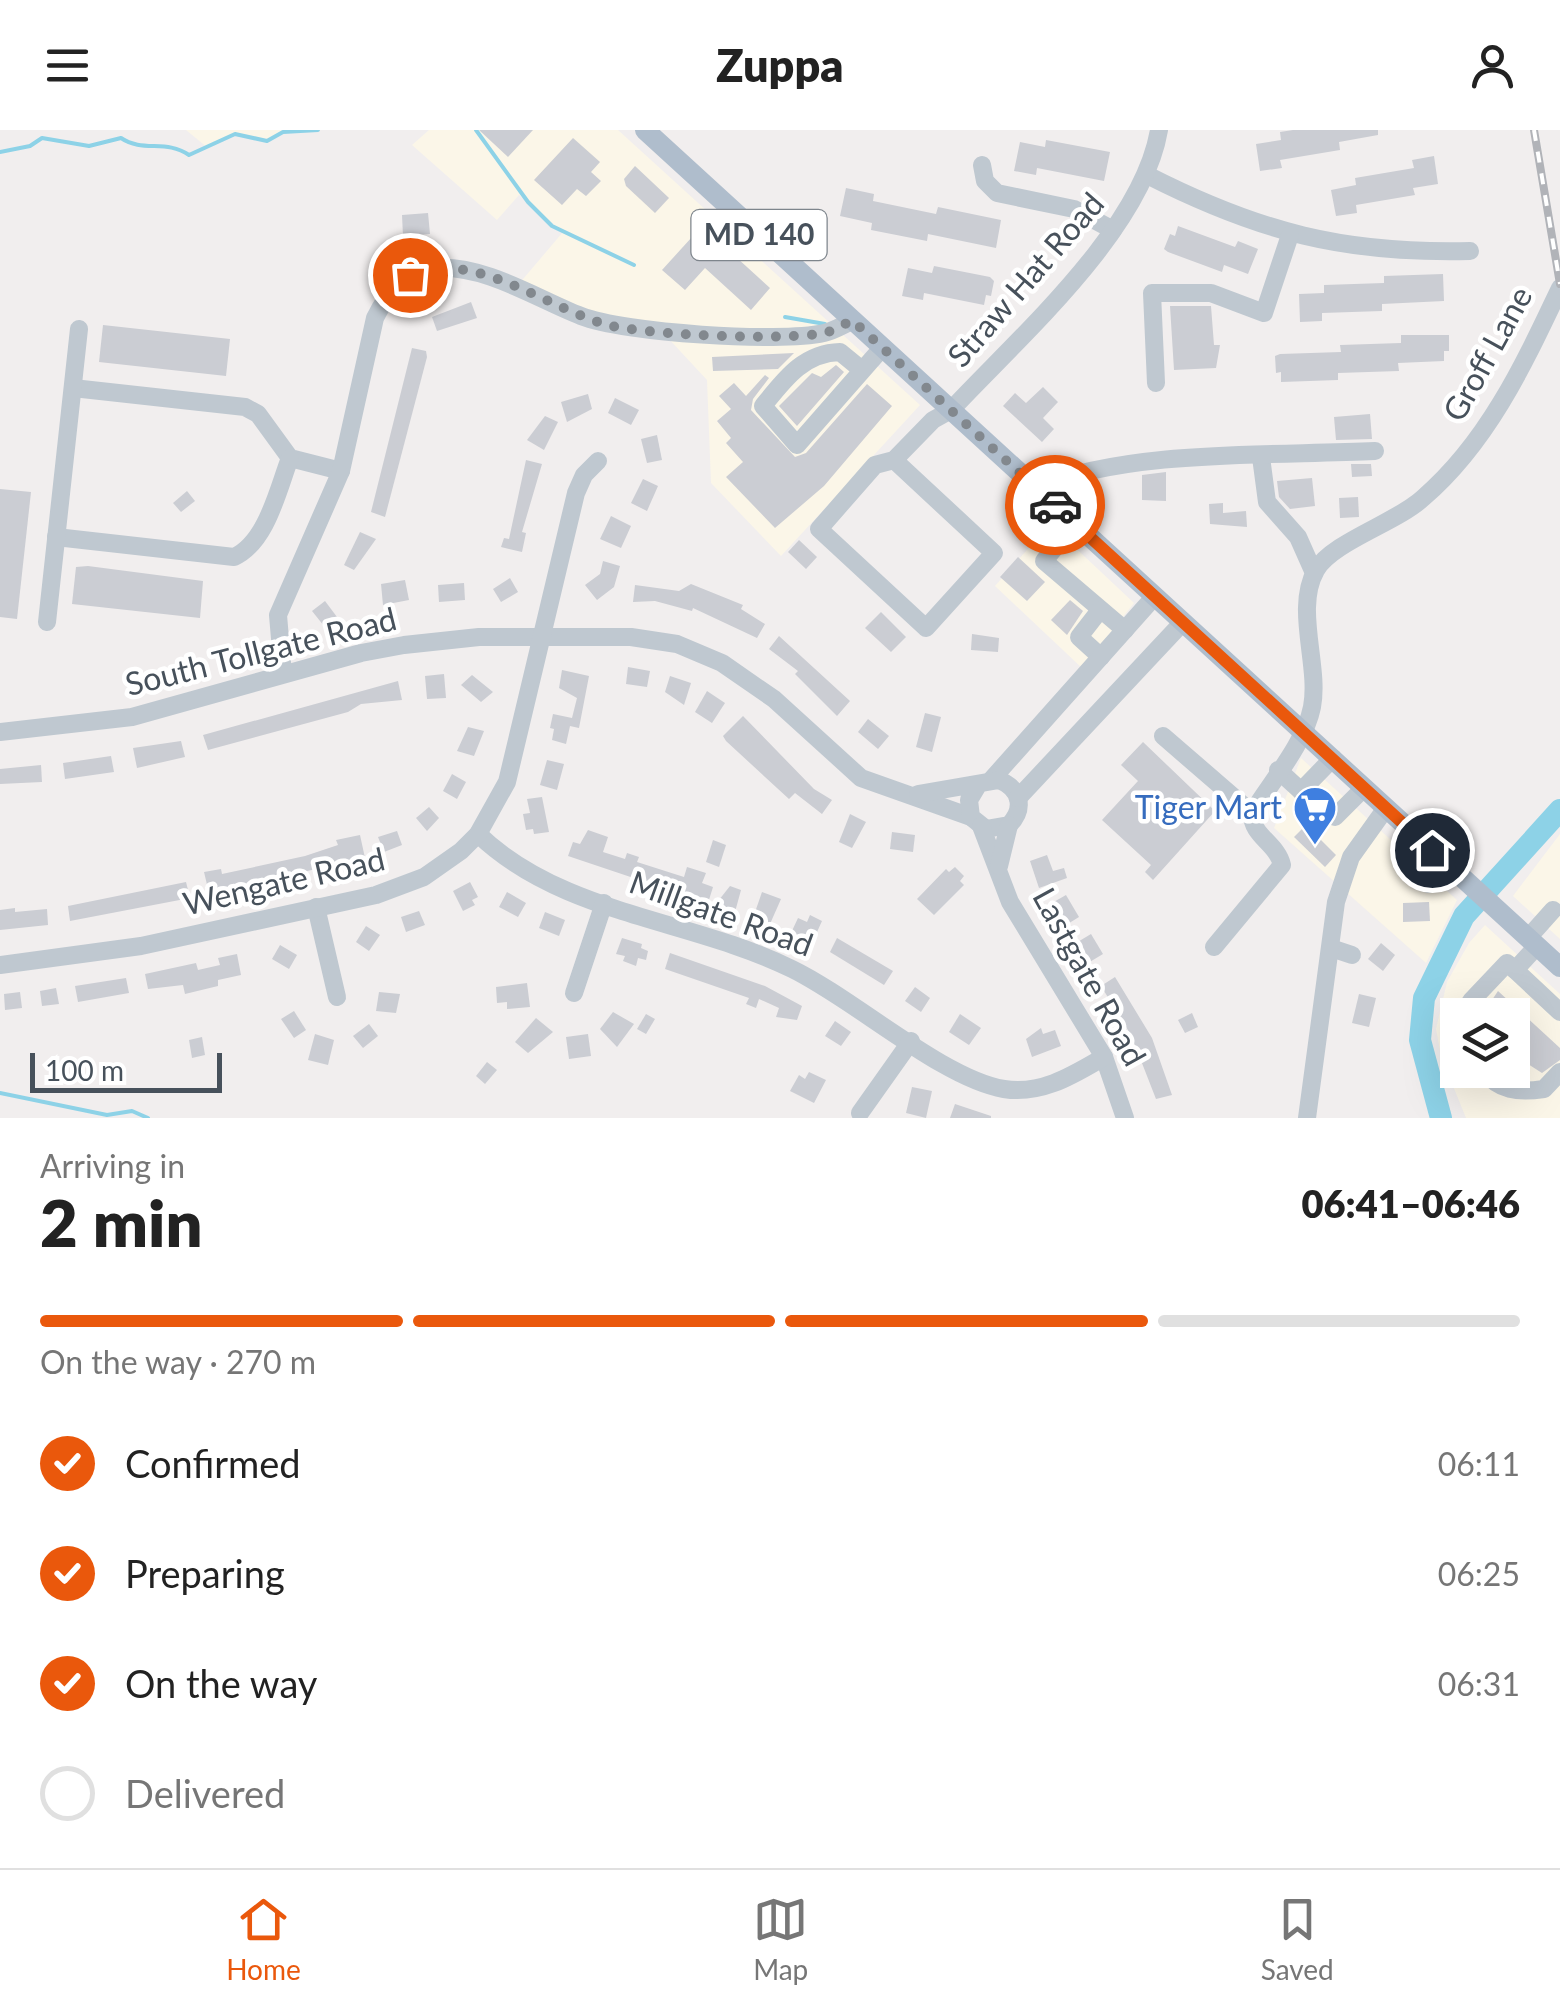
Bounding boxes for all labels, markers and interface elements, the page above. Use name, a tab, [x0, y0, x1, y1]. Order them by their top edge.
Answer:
icon: menu	[40, 38, 95, 93]
text: Zuppa	[716, 38, 844, 92]
icon: person	[1465, 38, 1520, 93]
street label: Straw Hat Road	[939, 184, 1111, 374]
road number: MD 140	[692, 210, 826, 260]
pin	[368, 233, 453, 318]
icon: bag	[383, 248, 438, 303]
street label: Groff Lane	[1434, 279, 1540, 427]
courier	[1005, 455, 1105, 555]
icon: car	[1028, 478, 1083, 533]
street label: South Tollgate Road	[121, 598, 400, 703]
supermarket icon: Tiger Mart	[1292, 785, 1338, 846]
place label: Tiger Mart	[1135, 787, 1283, 826]
pin	[1390, 808, 1475, 893]
icon: home	[1405, 823, 1460, 878]
street label: Wengate Road	[179, 838, 388, 923]
street label: Millgate Road	[625, 861, 818, 964]
street label: Lastgate Road	[1025, 880, 1155, 1072]
map controls	[1440, 998, 1530, 1088]
button: layers	[1440, 998, 1530, 1088]
scale bar	[30, 1048, 222, 1093]
text: 100 m	[45, 1053, 124, 1087]
text: Arriving in	[40, 1146, 185, 1185]
text: 06:41–06:46	[1301, 1180, 1520, 1226]
text: 2 min	[40, 1183, 202, 1261]
text: On the way · 270 m	[40, 1342, 316, 1381]
icon: check	[40, 1436, 95, 1491]
text: Confirmed	[125, 1440, 301, 1486]
text: 06:11	[1438, 1444, 1520, 1483]
icon: check	[40, 1546, 95, 1601]
text: Preparing	[125, 1550, 285, 1596]
text: 06:25	[1438, 1554, 1520, 1593]
icon: check	[40, 1656, 95, 1711]
text: On the way	[125, 1660, 317, 1706]
text: 06:31	[1438, 1664, 1520, 1703]
text: Delivered	[125, 1770, 285, 1816]
tab: Home	[226, 1892, 301, 1986]
tab: Map	[753, 1892, 808, 1986]
tab: Saved	[1261, 1892, 1334, 1986]

